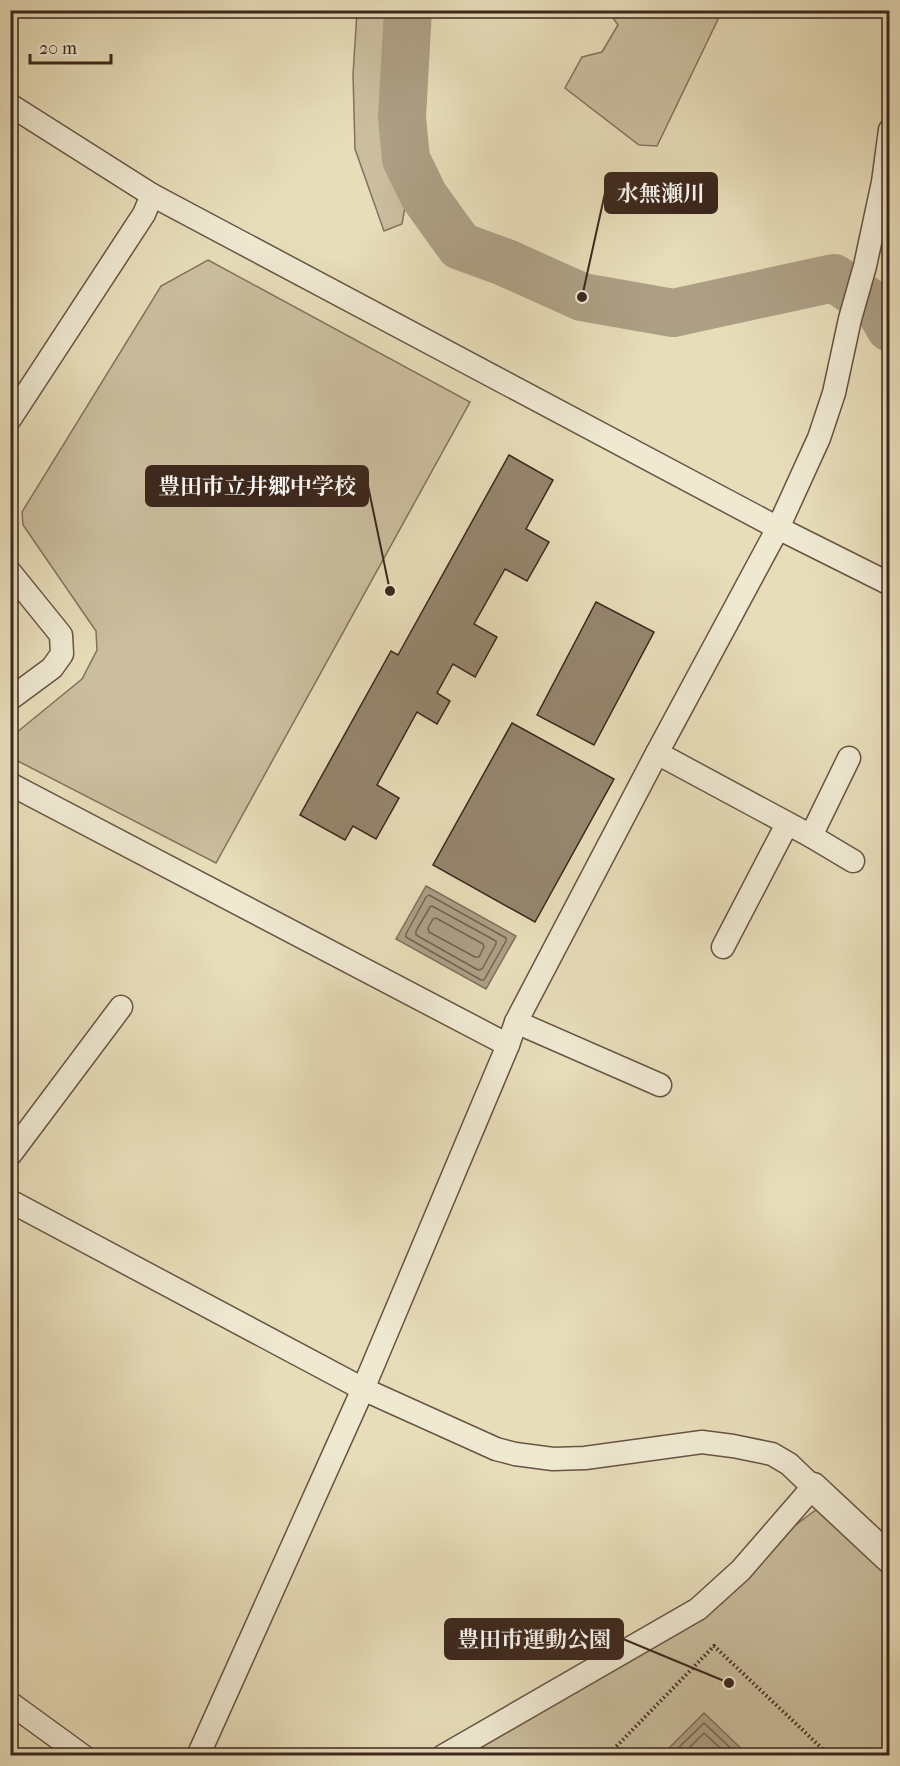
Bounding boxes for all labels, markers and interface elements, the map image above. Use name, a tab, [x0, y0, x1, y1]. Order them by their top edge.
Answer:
scale bar	[30, 27, 111, 65]
text: 20 m	[39, 38, 77, 59]
callout: 水無瀬川	[605, 173, 717, 213]
text: 水無瀬川	[617, 181, 705, 207]
callout: 豊田市立井郷中学校	[146, 466, 368, 506]
text: 豊田市立井郷中学校	[158, 474, 356, 500]
callout: 豊田市運動公園	[445, 1619, 623, 1659]
text: 豊田市運動公園	[457, 1627, 611, 1653]

